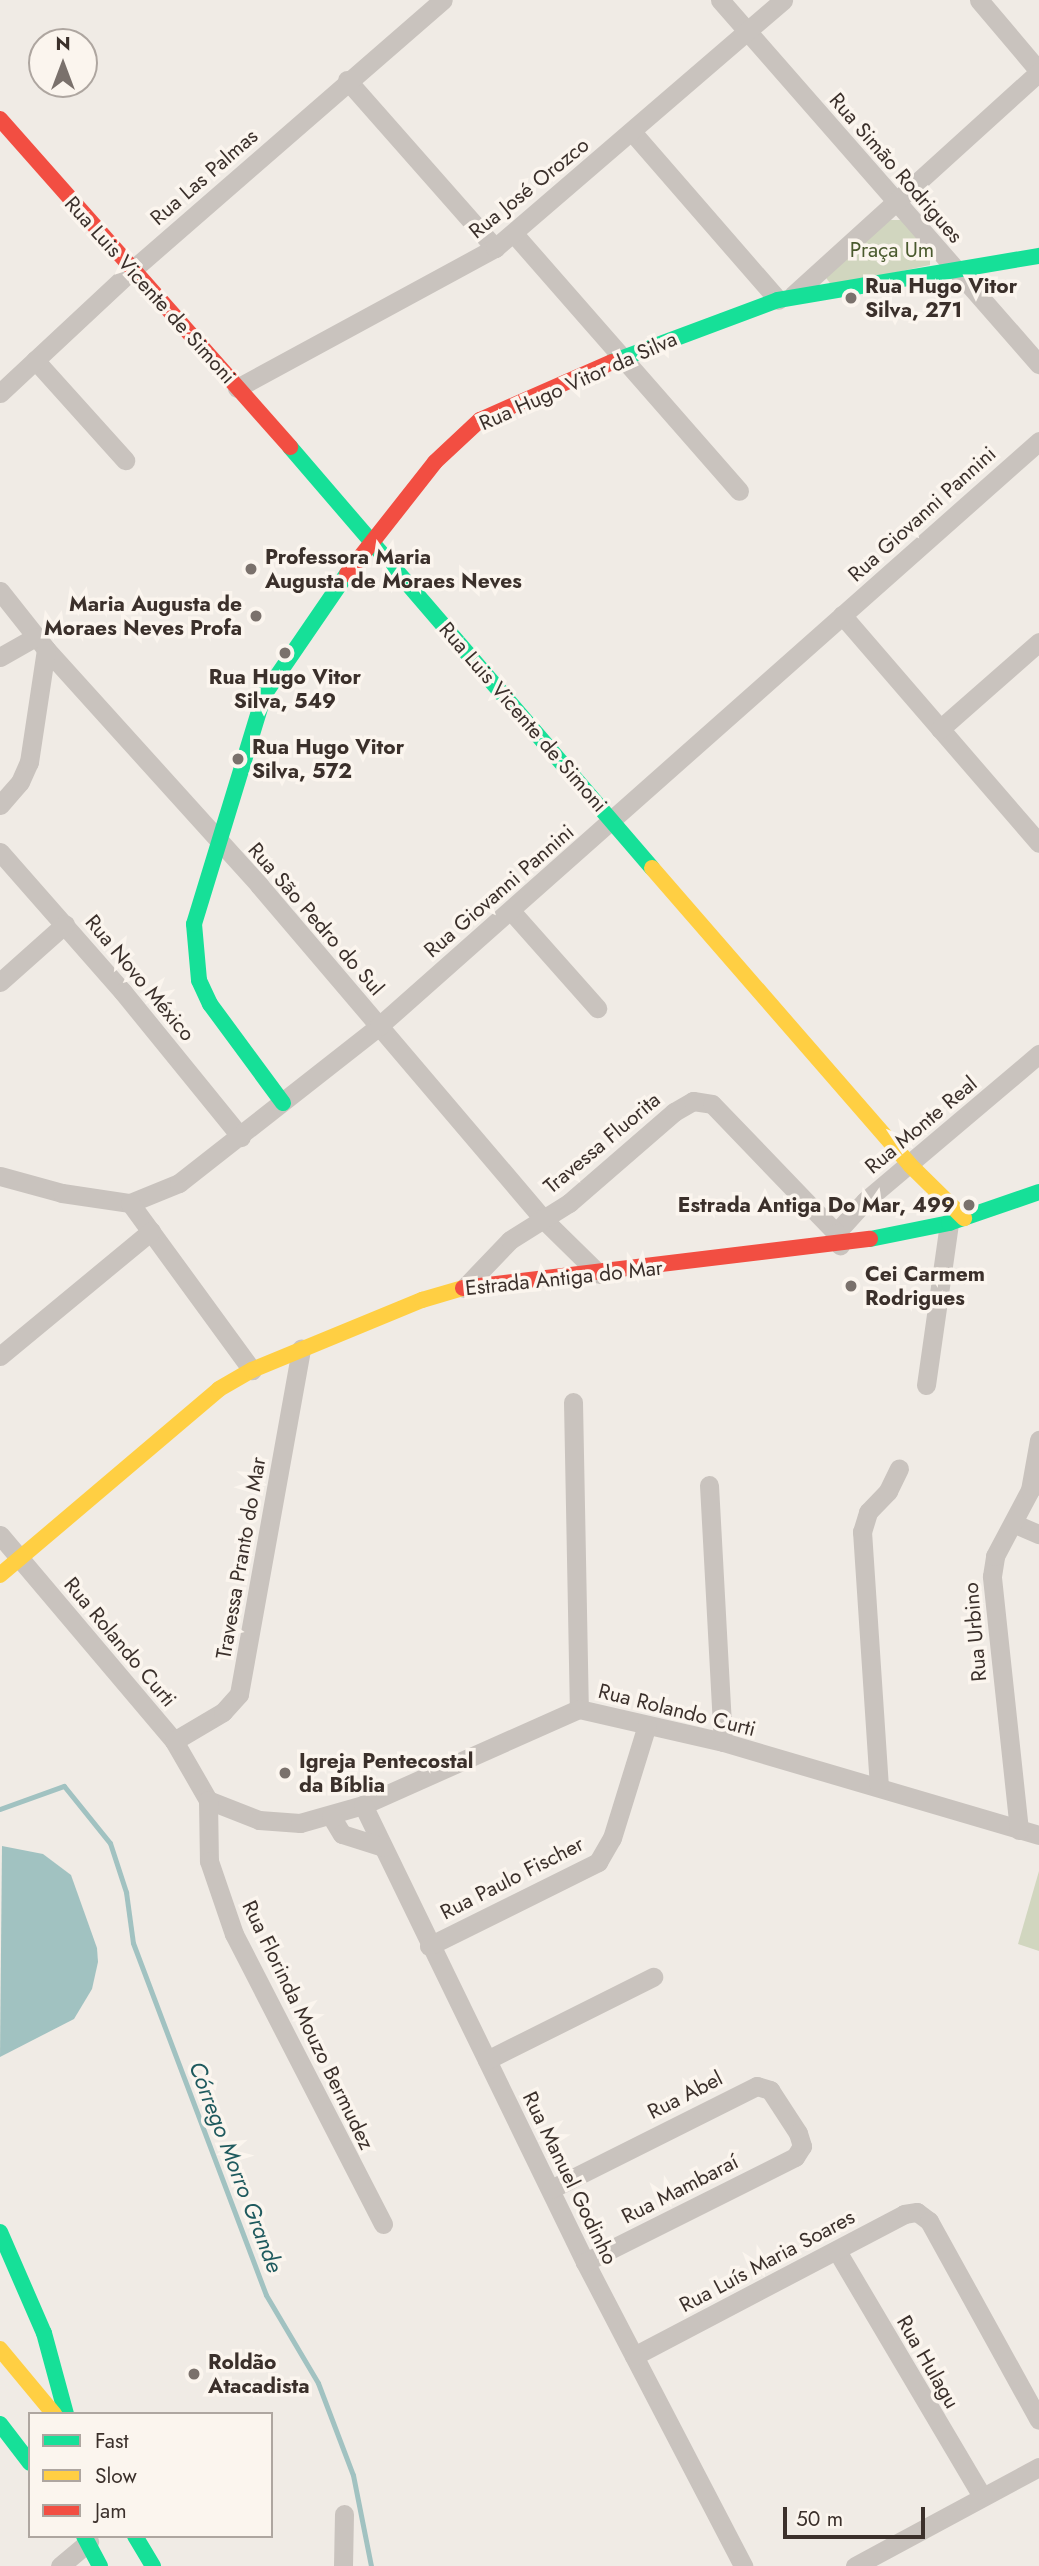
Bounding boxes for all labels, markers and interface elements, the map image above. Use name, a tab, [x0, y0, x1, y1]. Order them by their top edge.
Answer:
north arrow	[28, 28, 98, 98]
text: N	[55, 30, 71, 57]
street label: Rua Simão Rodrigues	[824, 88, 968, 248]
street label: Rua Las Palmas	[145, 123, 263, 231]
street label: Rua José Orozco	[464, 132, 594, 244]
street label: Rua Luis Vicente de Simoni	[59, 191, 241, 389]
park label: Praça Um	[850, 237, 934, 263]
place label: Rua Hugo Vitor Silva, 271	[865, 273, 1017, 323]
marker: Rua Hugo Vitor Silva, 271	[843, 290, 859, 306]
street label: Rua Hugo Vitor da Silva	[475, 326, 681, 436]
street label: Rua Giovanni Pannini	[843, 441, 1001, 587]
place label: Professora Maria Augusta de Moraes Neves	[265, 544, 522, 594]
marker: Professora Maria Augusta de Moraes Neves	[243, 561, 259, 577]
place label: Maria Augusta de Moraes Neves Profa	[44, 591, 242, 641]
marker: Maria Augusta de Moraes Neves Profa	[248, 608, 264, 624]
street label: Rua Luis Vicente de Simoni	[434, 617, 612, 817]
marker: Rua Hugo Vitor Silva, 549	[277, 645, 293, 661]
place label: Rua Hugo Vitor Silva, 549	[209, 664, 361, 714]
place label: Rua Hugo Vitor Silva, 572	[252, 734, 404, 784]
marker: Rua Hugo Vitor Silva, 572	[230, 751, 246, 767]
street label: Rua Giovanni Pannini	[419, 819, 579, 963]
street label: Rua São Pedro do Sul	[243, 838, 389, 1000]
street label: Rua Novo México	[80, 910, 200, 1046]
street label: Rua Monte Real	[860, 1071, 982, 1179]
street label: Travessa Fluorita	[539, 1087, 665, 1199]
place label: Estrada Antiga Do Mar, 499	[678, 1192, 955, 1218]
marker: Estrada Antiga Do Mar, 499	[961, 1197, 977, 1213]
street label: Estrada Antiga do Mar	[464, 1255, 664, 1301]
place label: Cei Carmem Rodrigues	[865, 1261, 985, 1311]
marker: Cei Carmem Rodrigues	[843, 1278, 859, 1294]
street label: Travessa Pranto do Mar	[211, 1455, 271, 1661]
street label: Rua Rolando Curti	[59, 1572, 181, 1712]
street label: Rua Urbino	[958, 1581, 992, 1683]
street label: Rua Rolando Curti	[596, 1678, 758, 1742]
place label: Igreja Pentecostal da Bíblia	[299, 1748, 473, 1798]
marker: Igreja Pentecostal da Bíblia	[277, 1765, 293, 1781]
street label: Rua Paulo Fischer	[436, 1831, 588, 1925]
street label: Rua Florinda Mouzo Bermudez	[237, 1896, 379, 2154]
water label: Córrego Morro Grande	[183, 2058, 289, 2276]
street label: Rua Abel	[643, 2065, 727, 2125]
street label: Rua Manuel Godinho	[517, 2088, 623, 2268]
street label: Rua Mambaraí	[617, 2149, 743, 2229]
street label: Rua Luís Maria Soares	[675, 2204, 859, 2318]
street label: Rua Hulagu	[891, 2311, 965, 2413]
place label: Roldão Atacadista	[208, 2349, 309, 2399]
marker: Roldão Atacadista	[186, 2366, 202, 2382]
legend	[28, 2412, 273, 2538]
text: Fast	[95, 2426, 128, 2456]
text: Slow	[95, 2461, 137, 2491]
scale bar	[787, 2492, 929, 2536]
text: Jam	[95, 2496, 127, 2526]
text: 50 m	[796, 2504, 843, 2534]

